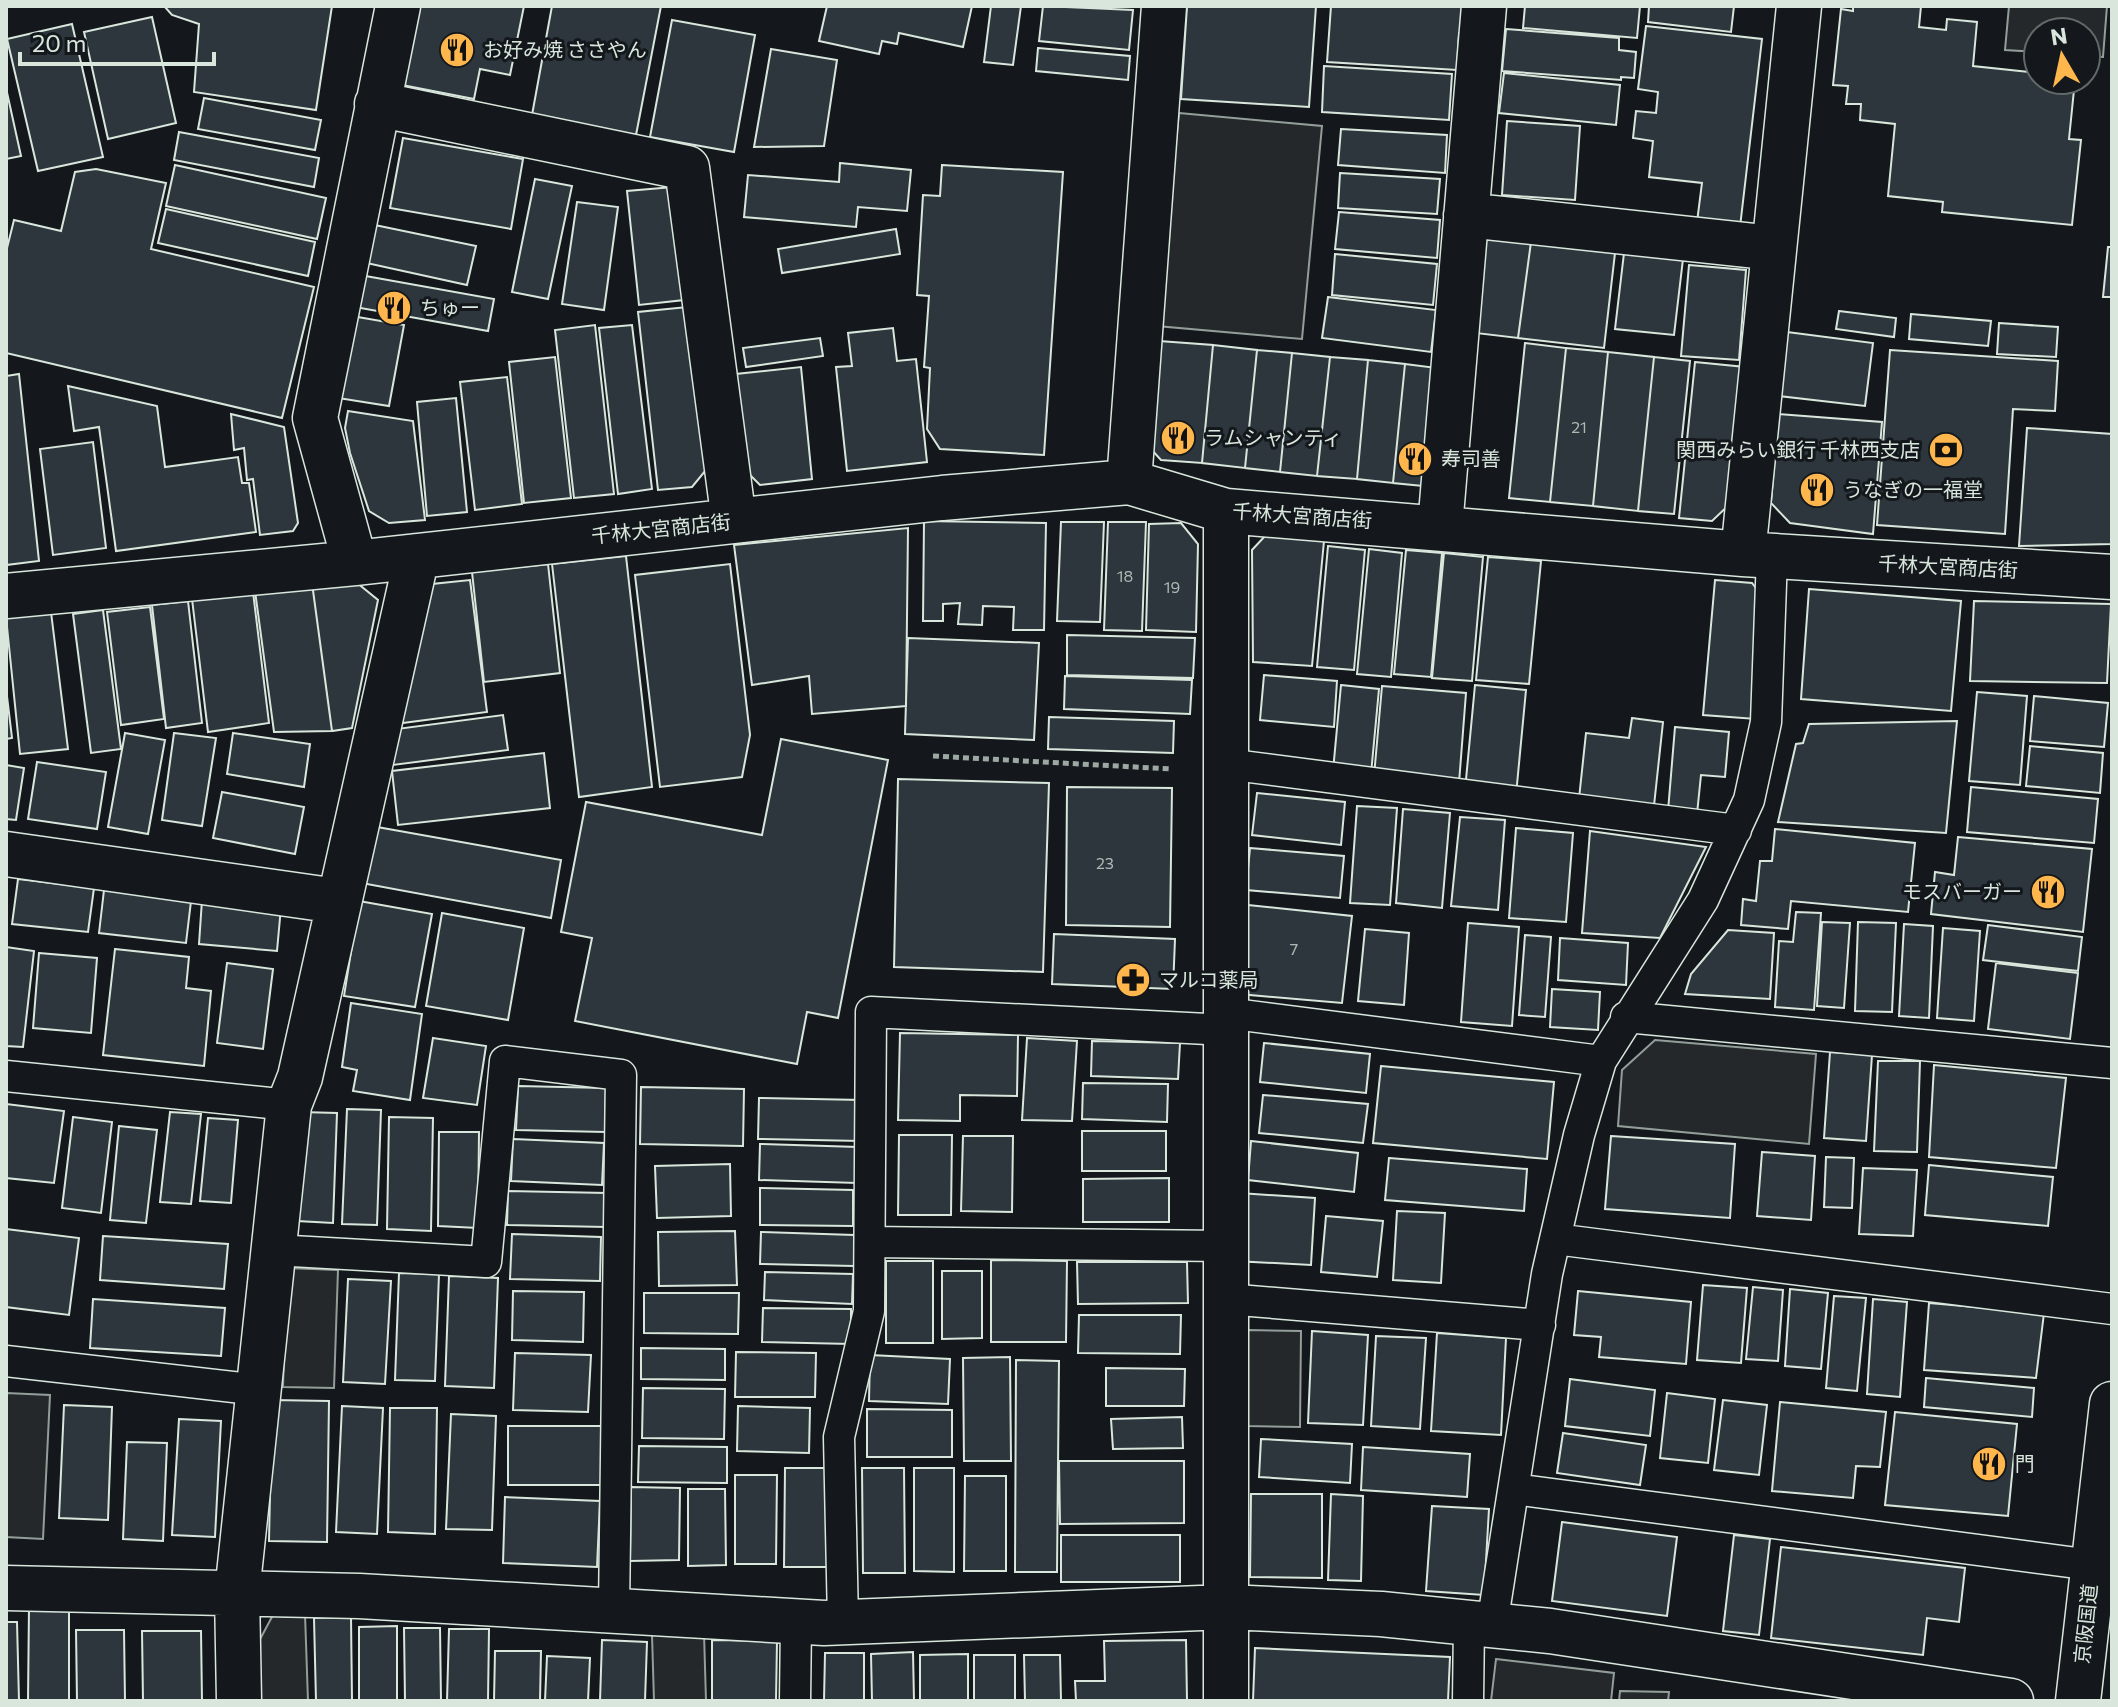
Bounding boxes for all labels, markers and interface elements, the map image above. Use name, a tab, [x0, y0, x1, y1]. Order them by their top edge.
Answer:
scale bar	[20, 16, 214, 66]
north arrow	[2022, 16, 2102, 96]
text: N	[2049, 21, 2069, 50]
text: 20 m	[32, 28, 86, 57]
restaurant icon: お好み焼 ささやん	[438, 31, 476, 69]
place label: お好み焼 ささやん	[483, 37, 647, 61]
restaurant icon: ちゅー	[375, 289, 413, 327]
place label: ちゅー	[420, 295, 480, 319]
house number: 21	[1571, 417, 1587, 436]
restaurant icon: ラムシャンティ	[1159, 419, 1197, 457]
place label: ラムシャンティ	[1204, 425, 1342, 449]
bank icon: 関西みらい銀行 千林西支店	[1927, 431, 1965, 469]
place label: 関西みらい銀行 千林西支店	[1676, 437, 1920, 461]
restaurant icon: 寿司善	[1396, 440, 1434, 478]
place label: 寿司善	[1441, 446, 1501, 470]
restaurant icon: うなぎの一福堂	[1798, 471, 1836, 509]
place label: うなぎの一福堂	[1843, 477, 1983, 501]
street label: 千林大宮商店街	[1231, 498, 1373, 532]
street label: 千林大宮商店街	[590, 509, 732, 547]
street label: 千林大宮商店街	[1878, 550, 2019, 582]
house number: 18	[1117, 566, 1133, 585]
house number: 19	[1164, 577, 1180, 596]
house number: 23	[1096, 853, 1114, 872]
restaurant icon: モスバーガー	[2029, 873, 2067, 911]
place label: モスバーガー	[1902, 879, 2022, 903]
house number: 7	[1290, 939, 1298, 958]
pharmacy icon: マルコ薬局	[1114, 961, 1152, 999]
place label: マルコ薬局	[1159, 967, 1259, 991]
restaurant icon: 門	[1970, 1445, 2008, 1483]
place label: 門	[2015, 1451, 2035, 1475]
street label: 京阪国道	[2069, 1583, 2101, 1665]

